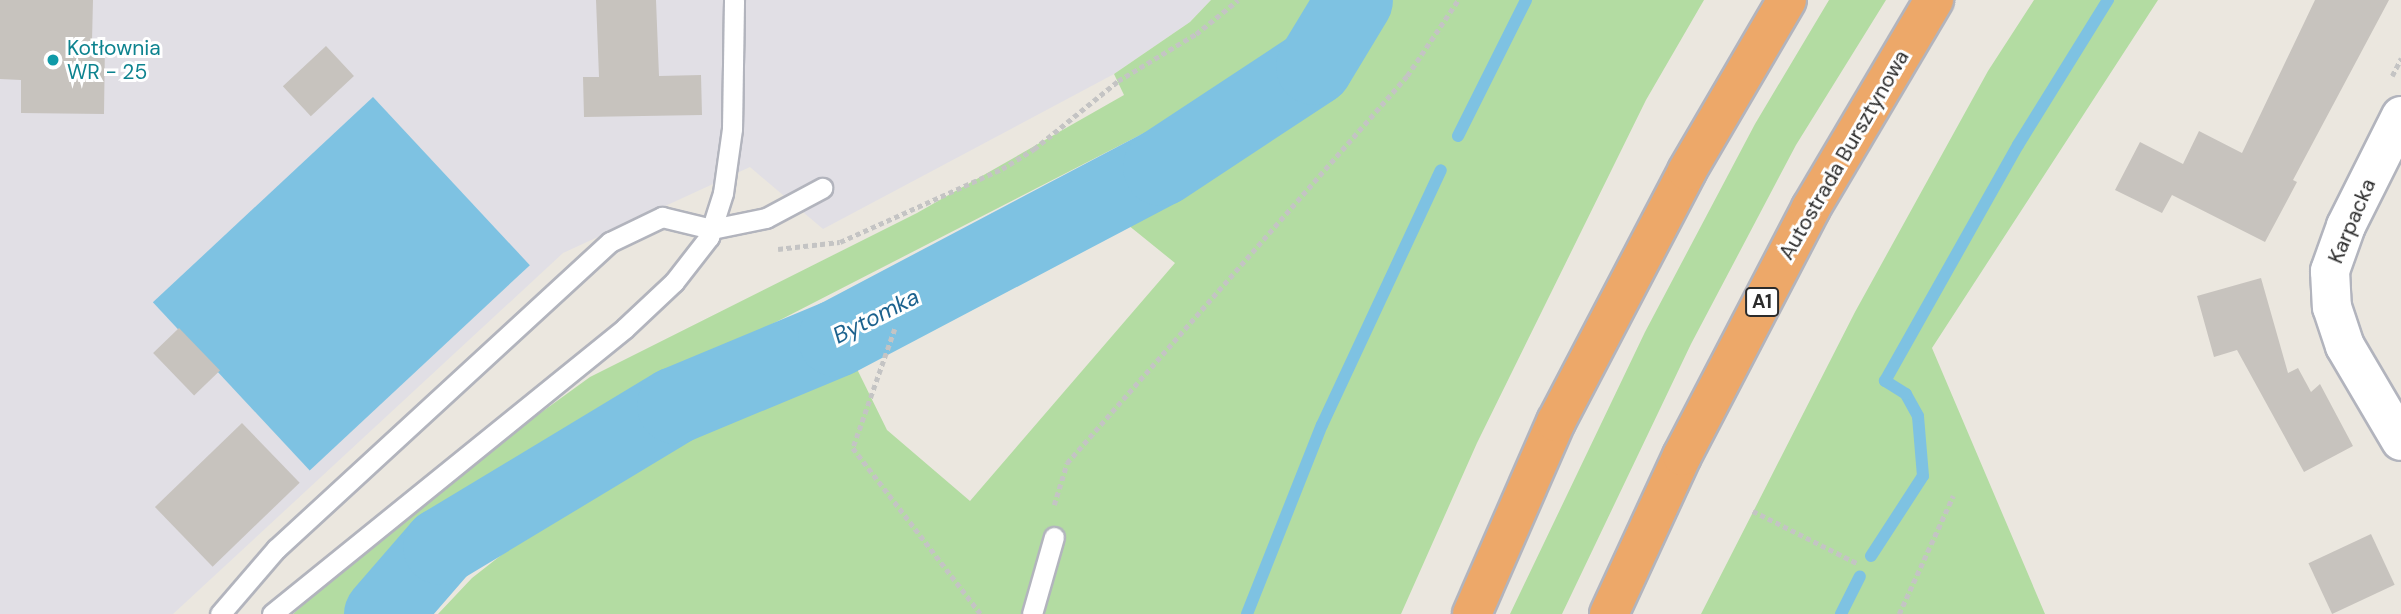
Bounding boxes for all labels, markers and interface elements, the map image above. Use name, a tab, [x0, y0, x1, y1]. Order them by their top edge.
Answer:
place label: Kotłownia WR - 25	[67, 35, 161, 85]
street label: Autostrada Bursztynowa	[1774, 46, 1914, 264]
marker: Kotłownia WR - 25	[45, 52, 61, 68]
street label: Karpacka	[2323, 175, 2381, 267]
water label: Bytomka	[828, 283, 924, 349]
road number: A1	[1744, 286, 1780, 318]

